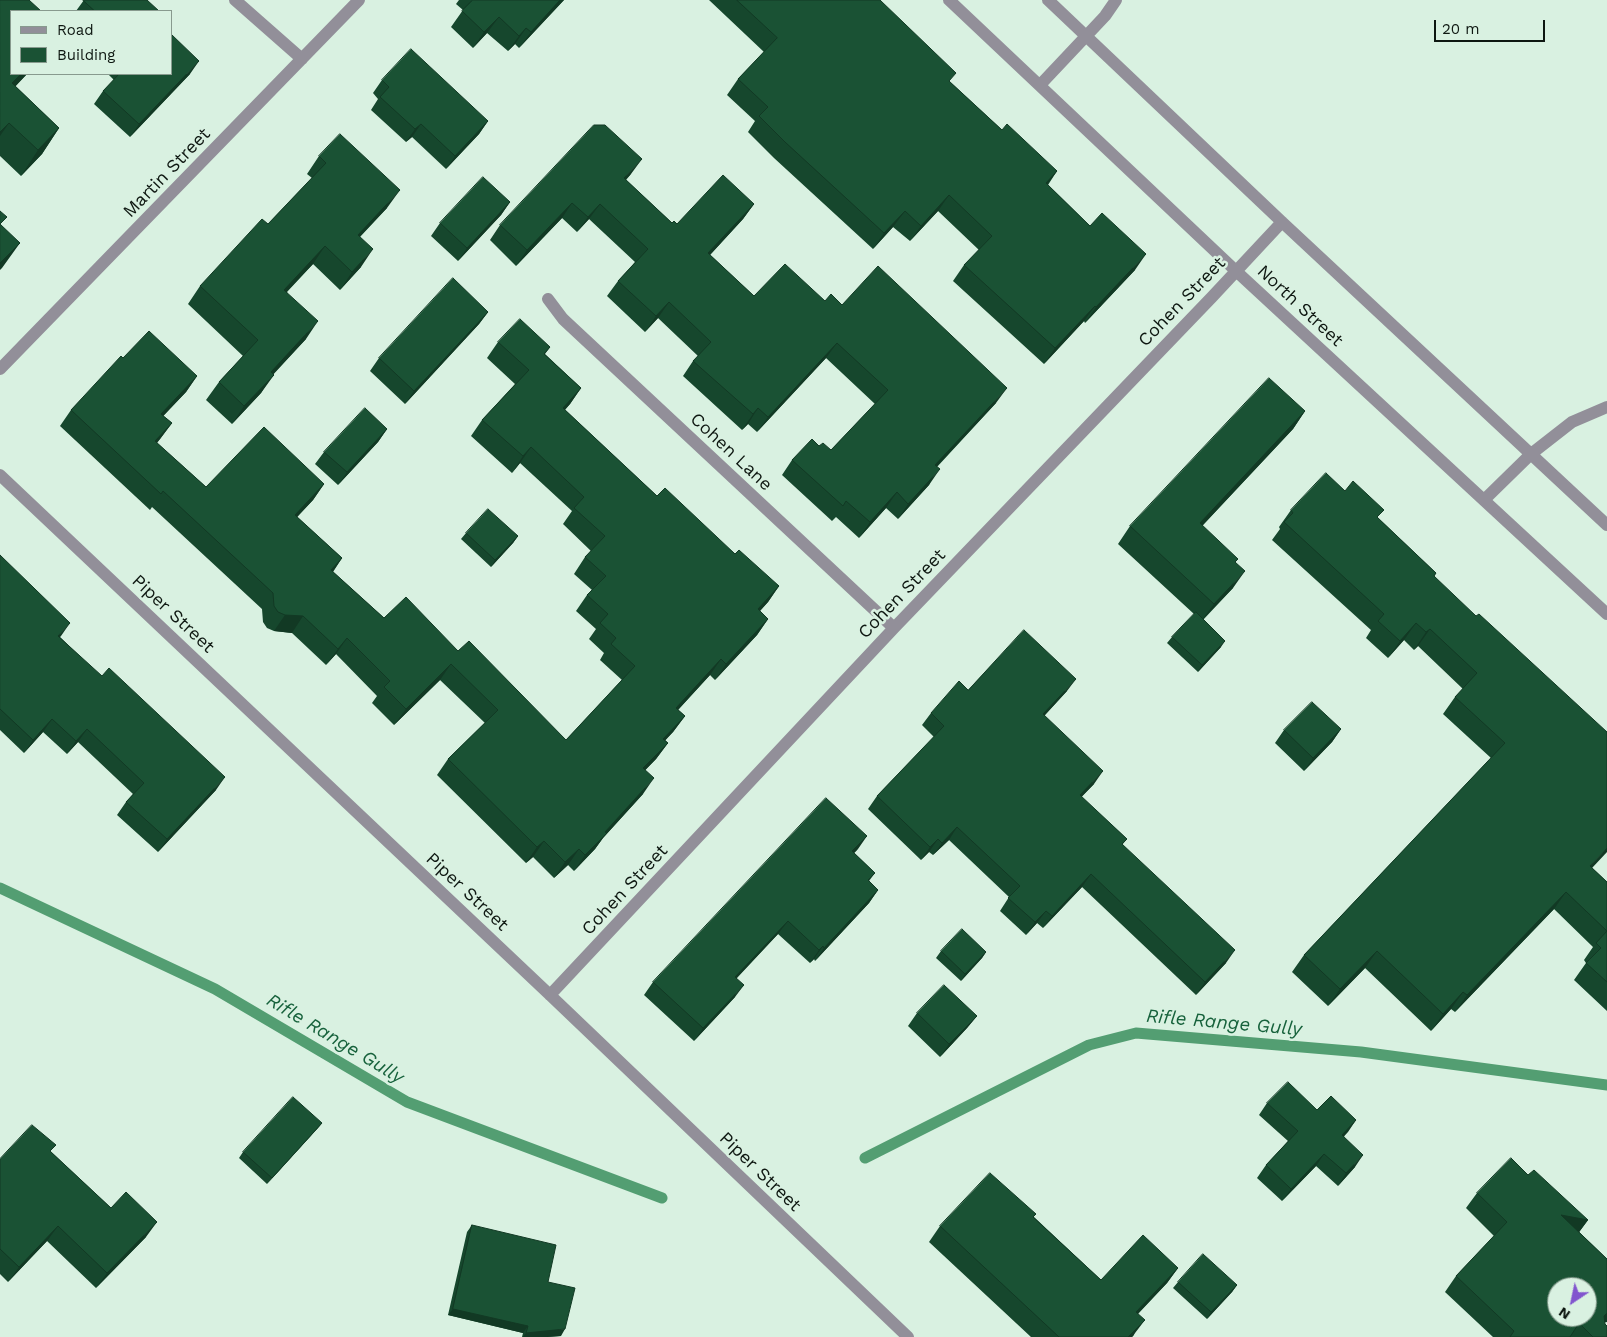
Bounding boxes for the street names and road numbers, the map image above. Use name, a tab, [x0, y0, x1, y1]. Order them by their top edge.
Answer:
street label: Martin Street	[119, 124, 215, 222]
street label: Cohen Street	[1134, 253, 1230, 351]
street label: North Street	[1253, 261, 1347, 351]
street label: Cohen Lane	[685, 408, 777, 496]
street label: Cohen Street	[854, 545, 950, 643]
street label: Piper Street	[127, 570, 219, 658]
street label: Cohen Street	[577, 840, 673, 940]
street label: Piper Street	[421, 848, 513, 936]
street label: Piper Street	[715, 1128, 805, 1216]

